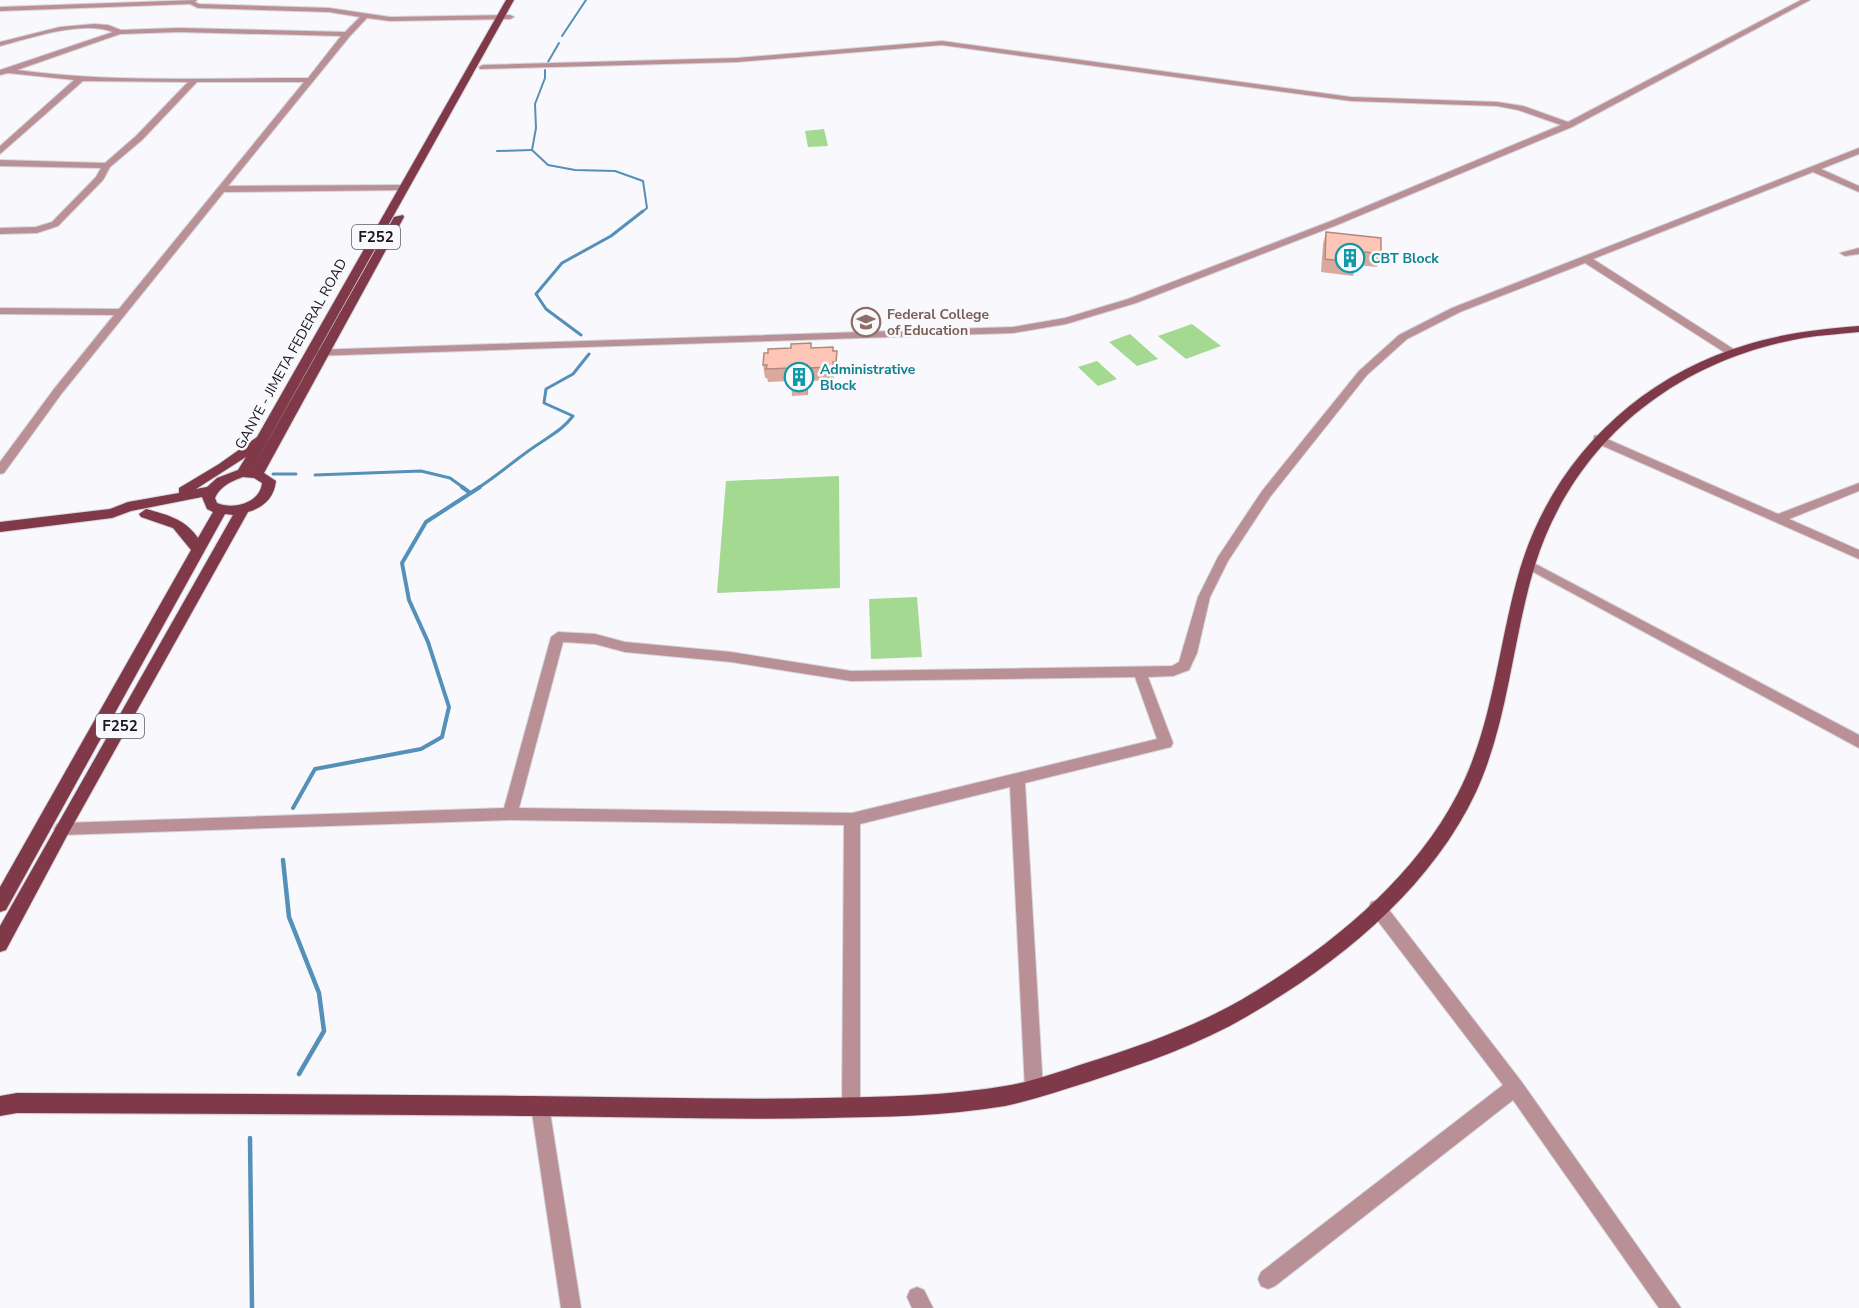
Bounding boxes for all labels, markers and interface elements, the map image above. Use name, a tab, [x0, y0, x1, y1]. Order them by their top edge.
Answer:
road number: F252	[352, 225, 400, 249]
building icon: CBT Block	[1334, 242, 1366, 274]
place label: CBT Block	[1371, 249, 1439, 268]
street label: GANYE - JIMETA FEDERAL ROAD	[231, 255, 351, 453]
place label: Federal College of Education	[887, 305, 989, 340]
school or university icon: Federal College of Education	[850, 306, 882, 338]
place label: Administrative Block	[820, 360, 916, 395]
building icon: Administrative Block	[783, 361, 815, 393]
road number: F252	[96, 714, 144, 738]

